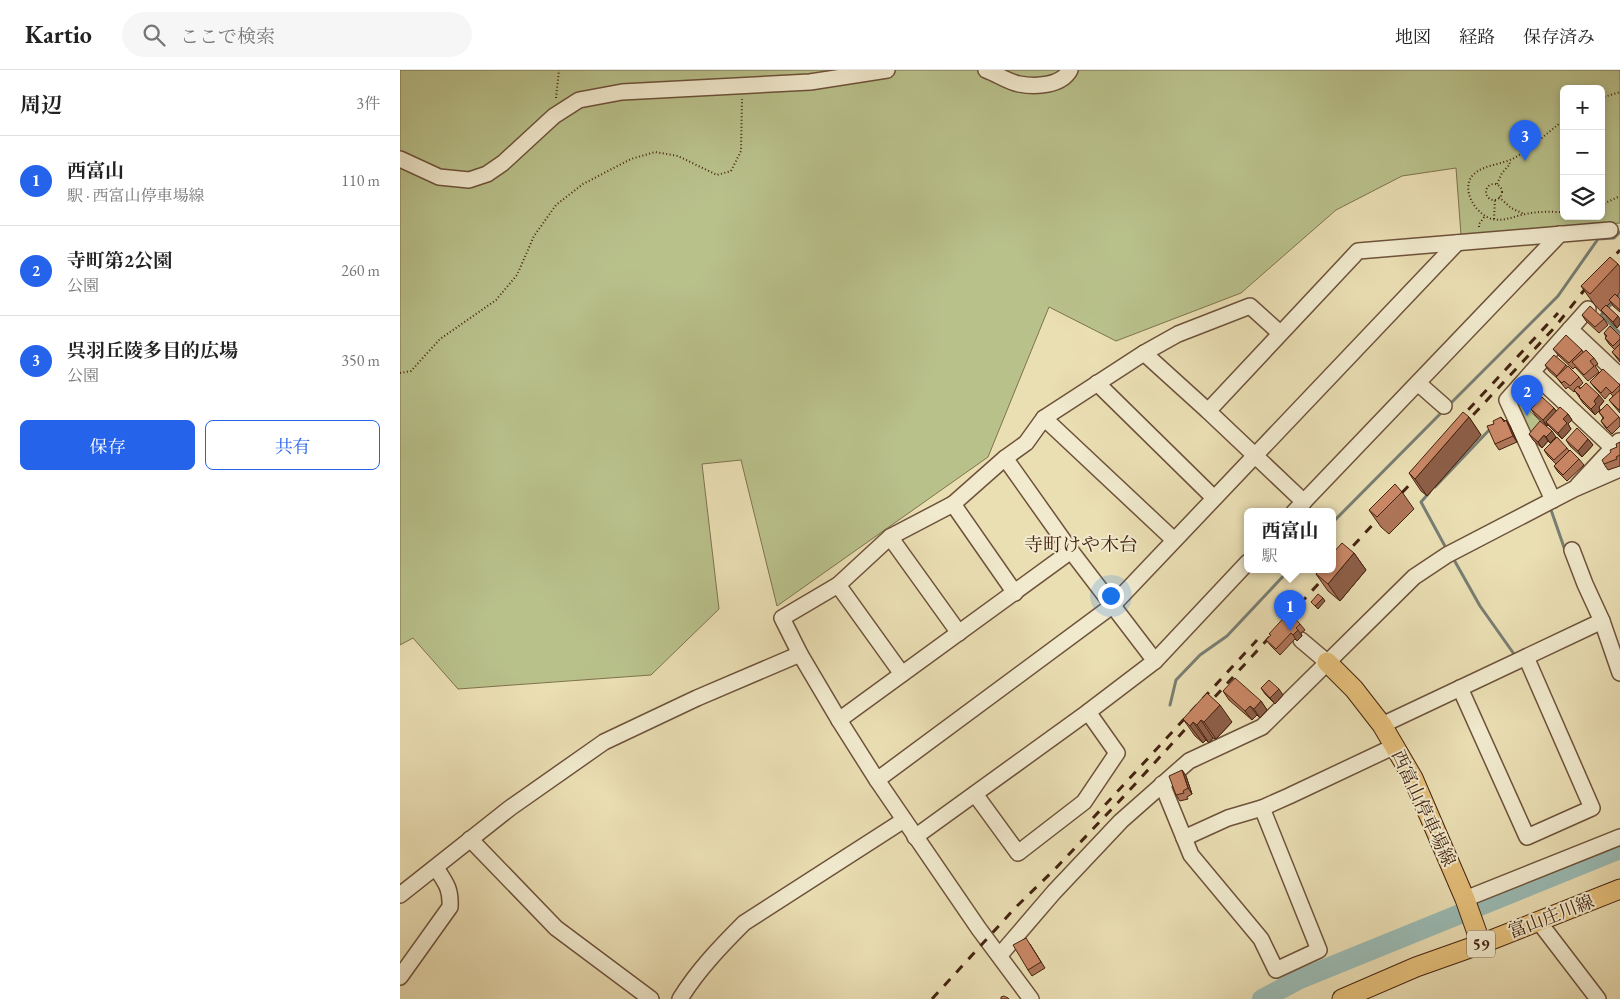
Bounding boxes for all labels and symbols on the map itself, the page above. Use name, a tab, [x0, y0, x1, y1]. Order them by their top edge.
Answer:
pin: 3	[1509, 120, 1541, 161]
pin: 2	[1511, 375, 1543, 416]
district label: 寺町けや木台	[1024, 532, 1138, 557]
your location	[1098, 583, 1124, 609]
pin: 1	[1274, 590, 1306, 631]
street label: 西富山停車場線	[1387, 746, 1461, 870]
street label: 富山庄川線	[1505, 889, 1597, 943]
road number: 59	[1467, 931, 1495, 958]

